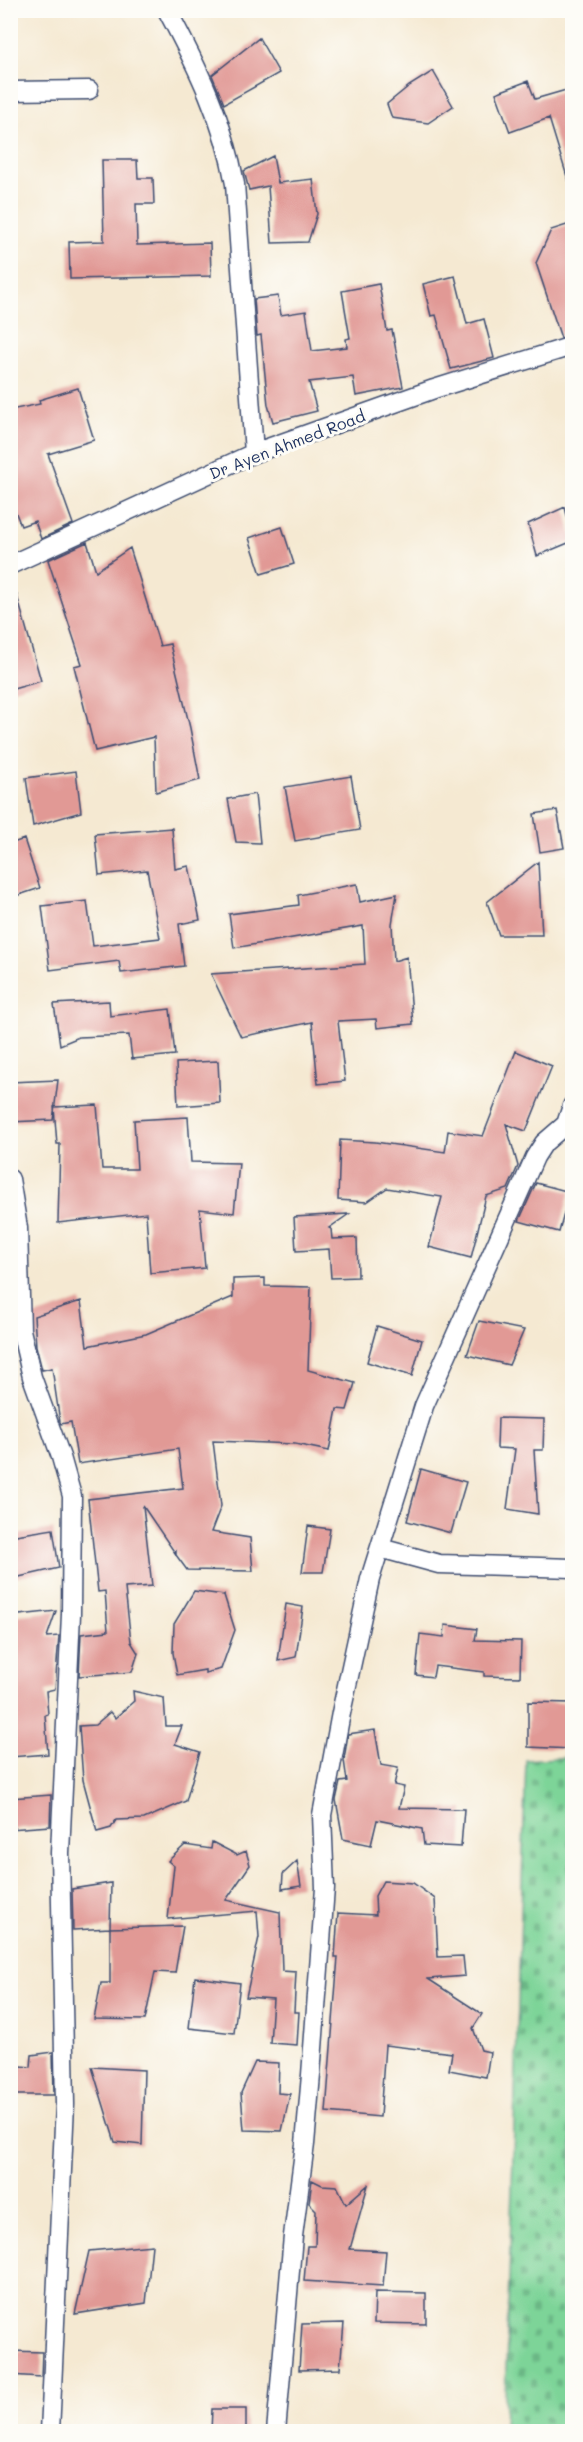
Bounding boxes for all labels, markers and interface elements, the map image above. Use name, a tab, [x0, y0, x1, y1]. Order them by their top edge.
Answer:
street label: Dr Ayen Ahmed Road	[206, 405, 368, 483]

